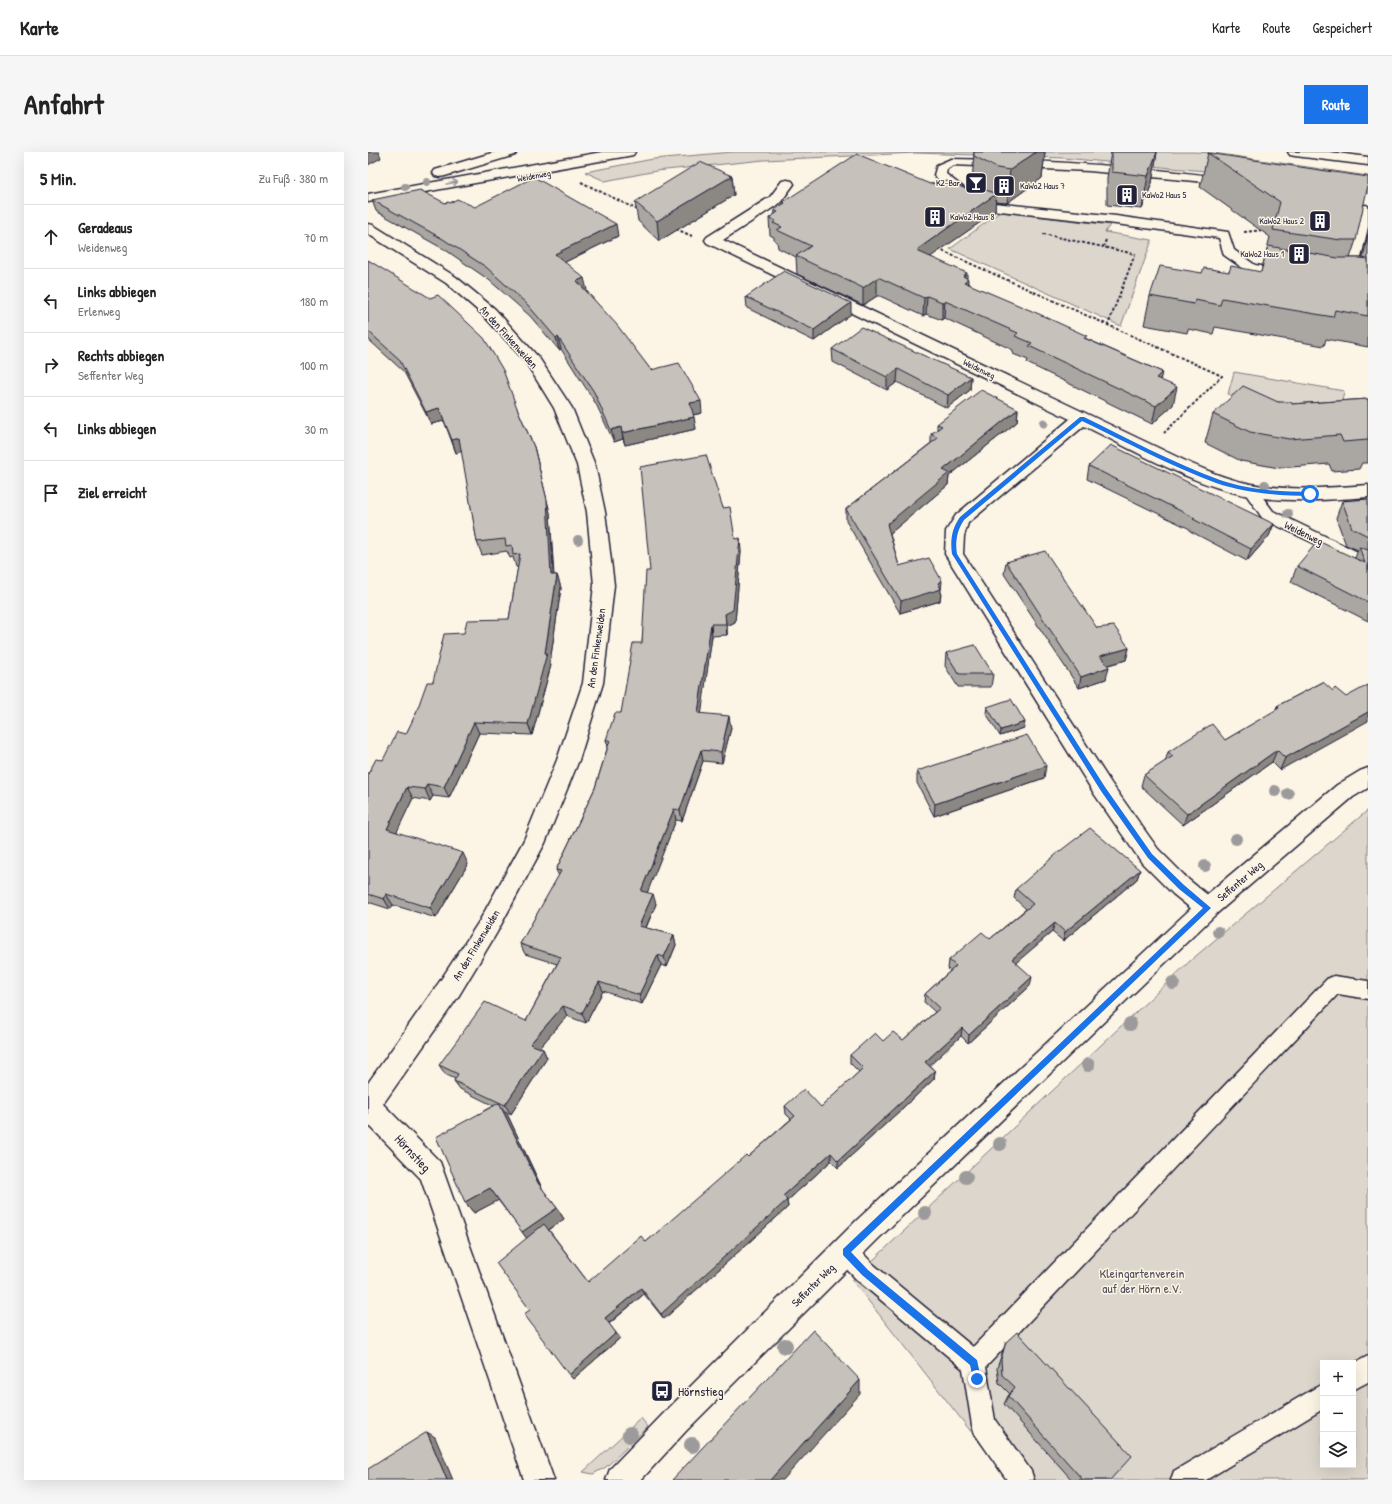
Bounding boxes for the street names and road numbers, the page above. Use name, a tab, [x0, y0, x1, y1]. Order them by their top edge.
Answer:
street label: Weidenweg	[516, 167, 552, 185]
street label: An den Finkenweiden	[477, 303, 541, 371]
street label: Weidenweg	[961, 356, 997, 382]
street label: Weidenweg	[1282, 518, 1326, 548]
street label: An den Finkenweiden	[583, 607, 609, 689]
street label: Seffenter Weg	[1214, 858, 1266, 904]
street label: An den Finkenweiden	[449, 907, 503, 983]
street label: Hörnstieg	[391, 1130, 435, 1176]
street label: Seffenter Weg	[788, 1260, 838, 1310]

